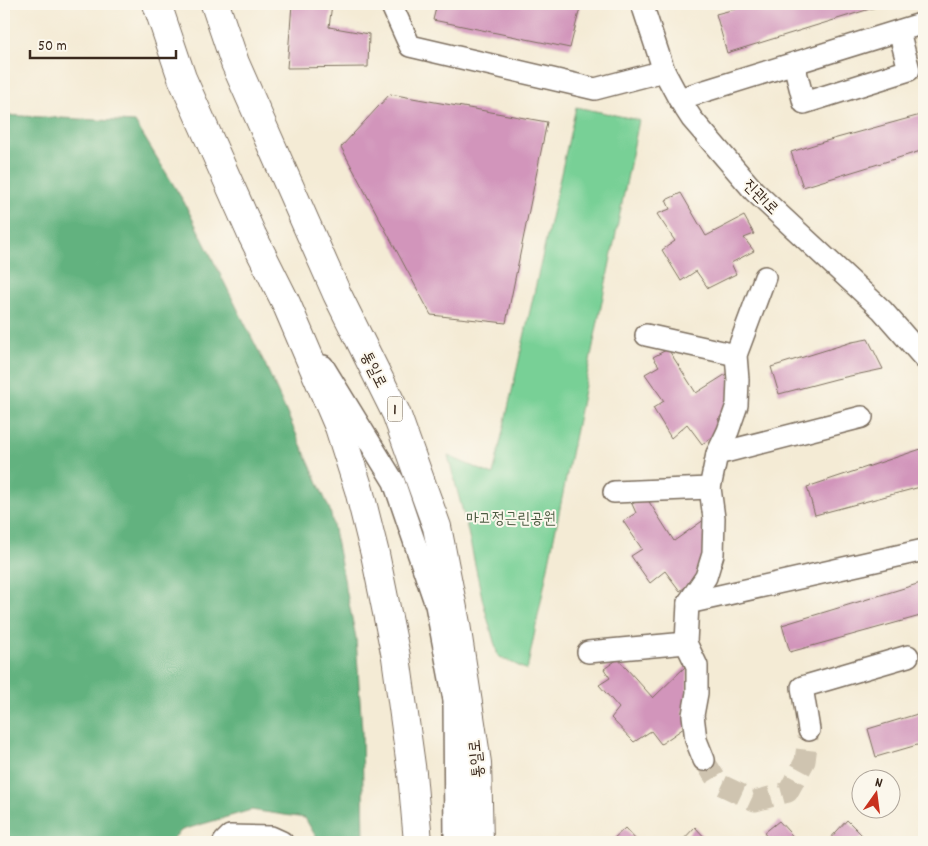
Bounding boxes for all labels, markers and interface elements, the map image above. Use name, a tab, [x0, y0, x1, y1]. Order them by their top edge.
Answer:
scale bar	[30, 28, 176, 60]
text: 50 m	[38, 36, 67, 58]
street label: 진관1로	[737, 175, 783, 221]
street label: 통일로	[354, 348, 392, 393]
road number: 1	[388, 396, 402, 422]
park label: 마고정근린공원	[466, 508, 556, 531]
street label: 통일로	[464, 738, 491, 779]
north arrow	[850, 768, 900, 818]
text: N	[873, 773, 885, 794]

